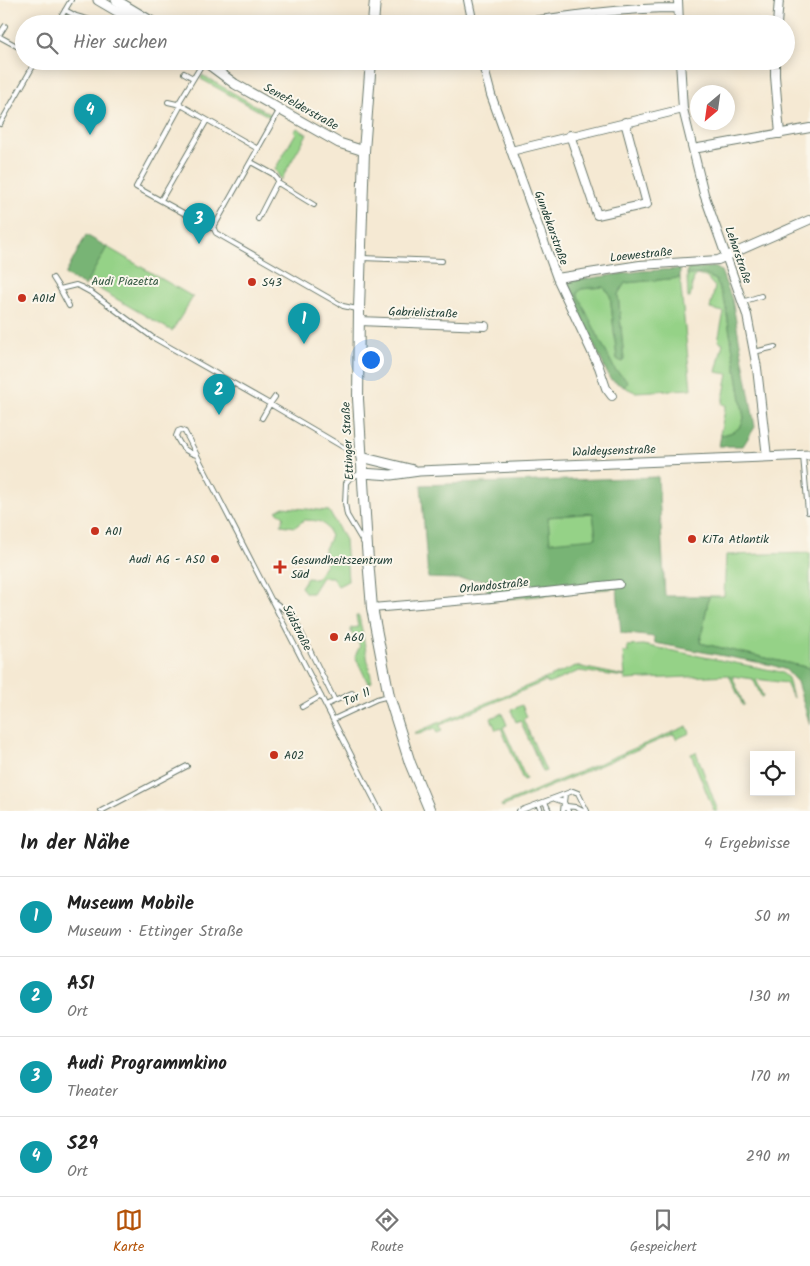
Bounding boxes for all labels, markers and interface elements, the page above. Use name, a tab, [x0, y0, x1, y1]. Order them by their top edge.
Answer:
search box	[15, 15, 795, 70]
text: Hier suchen	[73, 28, 167, 58]
icon: search	[33, 29, 61, 57]
street label: Senefelderstraße	[260, 78, 343, 136]
north arrow	[690, 85, 735, 130]
pin: 4	[74, 94, 106, 135]
street label: Gundekarstraße	[529, 188, 573, 268]
pin: 3	[183, 203, 215, 244]
street label: Leharstraße	[719, 224, 757, 287]
street label: Loewestraße	[609, 242, 674, 268]
park label: Audi Piazetta	[91, 272, 159, 291]
place label: S43	[262, 273, 282, 292]
marker: S43	[246, 276, 258, 288]
place label: A01d	[32, 289, 56, 308]
marker: A01d	[16, 292, 28, 304]
street label: Gabrielistraße	[388, 302, 458, 324]
pin: 1	[288, 303, 320, 344]
your location	[358, 347, 384, 373]
pin: 2	[203, 374, 235, 415]
street label: Ettinger Straße	[336, 401, 360, 481]
street label: Waldeysenstraße	[572, 440, 657, 462]
place label: A01	[105, 522, 122, 541]
marker: A01	[89, 525, 101, 537]
place label: KiTa Atlantik	[702, 530, 769, 549]
marker: KiTa Atlantik	[686, 533, 698, 545]
place label: Audi AG - A50	[129, 550, 205, 569]
place label: Gesundheitszentrum Süd	[291, 551, 393, 584]
marker: Audi AG - A50	[209, 553, 221, 565]
marker: Gesundheitszentrum Süd	[273, 560, 287, 574]
street label: Orlandostraße	[458, 573, 530, 599]
street label: Südstraße	[277, 601, 317, 655]
place label: A60	[344, 628, 364, 647]
marker: A60	[328, 631, 340, 643]
street label: Tor 11	[340, 682, 374, 711]
place label: A02	[284, 746, 304, 765]
marker: A02	[268, 749, 280, 761]
map controls	[750, 751, 795, 796]
button: locate	[750, 751, 795, 796]
text: In der Nähe	[20, 827, 130, 860]
text: 4 Ergebnisse	[704, 831, 790, 856]
text: Museum Mobile	[67, 889, 194, 919]
text: 1	[34, 904, 38, 929]
text: 50 m	[754, 904, 790, 929]
text: Museum · Ettinger Straße	[67, 919, 243, 944]
text: A51	[67, 969, 94, 999]
text: 2	[31, 984, 41, 1009]
text: 130 m	[749, 984, 790, 1009]
text: Ort	[67, 999, 88, 1024]
text: Audi Programmkino	[67, 1049, 227, 1079]
text: 3	[32, 1064, 40, 1089]
text: 170 m	[750, 1064, 790, 1089]
text: Theater	[67, 1079, 118, 1104]
text: S29	[67, 1129, 98, 1159]
text: 4	[32, 1144, 40, 1169]
text: 290 m	[746, 1144, 790, 1169]
text: Ort	[67, 1159, 88, 1184]
tab: Karte	[113, 1206, 144, 1258]
tab: Route	[370, 1206, 403, 1258]
tab: Gespeichert	[630, 1206, 697, 1258]

